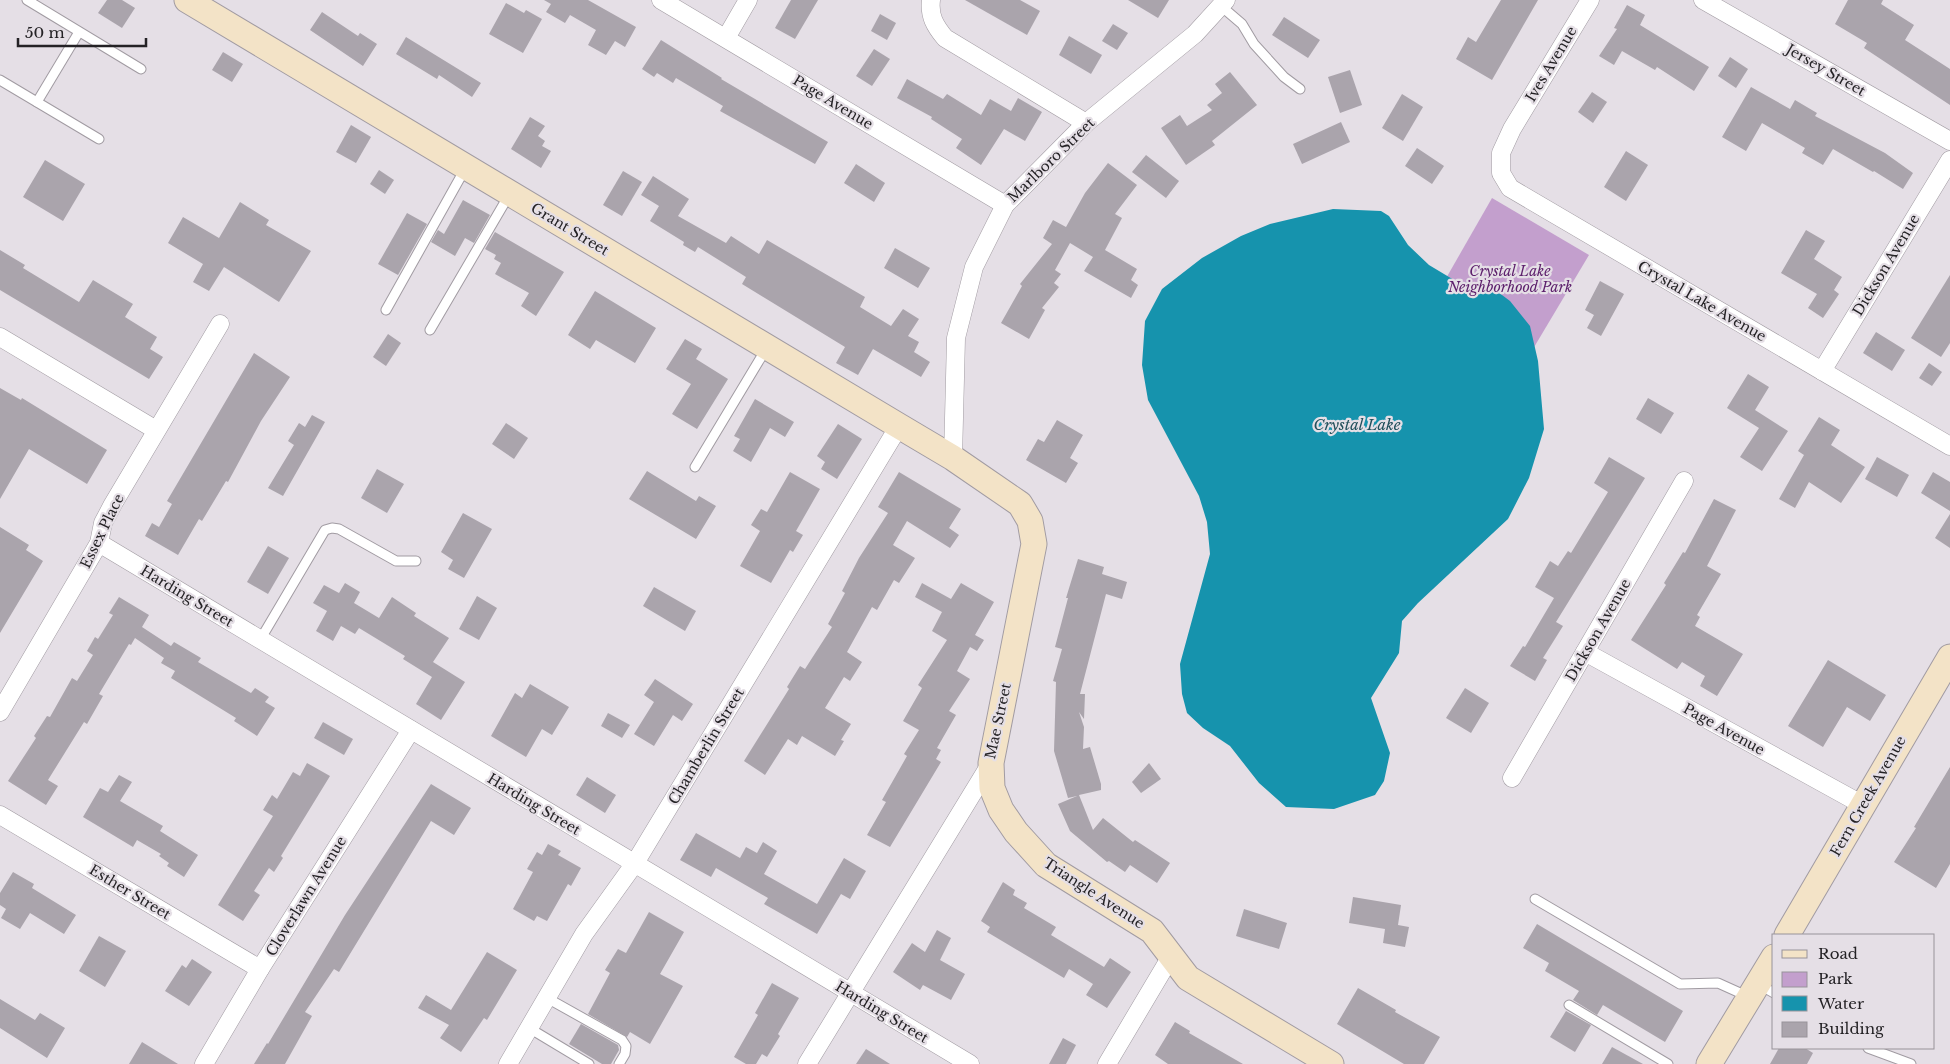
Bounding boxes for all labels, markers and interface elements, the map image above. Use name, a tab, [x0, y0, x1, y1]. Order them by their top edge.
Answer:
scale bar	[18, 15, 145, 47]
text: 50 m	[25, 23, 65, 42]
street label: Ives Avenue	[1521, 23, 1581, 105]
street label: Jersey Street	[1781, 39, 1870, 100]
street label: Page Avenue	[790, 71, 876, 133]
street label: Marlboro Street	[1004, 113, 1099, 206]
street label: Grant Street	[528, 199, 613, 260]
street label: Dickson Avenue	[1849, 211, 1923, 319]
street label: Crystal Lake Avenue	[1635, 257, 1769, 345]
park label: Crystal Lake Neighborhood Park	[1447, 262, 1572, 296]
water label: Crystal Lake	[1313, 415, 1401, 434]
street label: Essex Place	[76, 491, 128, 571]
street label: Harding Street	[137, 561, 237, 631]
street label: Dickson Avenue	[1561, 576, 1635, 684]
street label: Mae Street	[981, 681, 1015, 761]
street label: Chamberlin Street	[664, 684, 748, 807]
street label: Page Avenue	[1680, 699, 1768, 759]
street label: Fern Creek Avenue	[1826, 733, 1910, 859]
street label: Harding Street	[484, 769, 584, 839]
street label: Cloverlawn Avenue	[262, 833, 350, 959]
street label: Triangle Avenue	[1040, 854, 1148, 932]
street label: Esther Street	[86, 861, 175, 924]
legend	[1772, 934, 1935, 1049]
text: Road	[1818, 944, 1858, 963]
text: Park	[1818, 969, 1854, 988]
street label: Harding Street	[832, 977, 932, 1047]
text: Water	[1817, 994, 1865, 1013]
text: Building	[1818, 1019, 1885, 1038]

